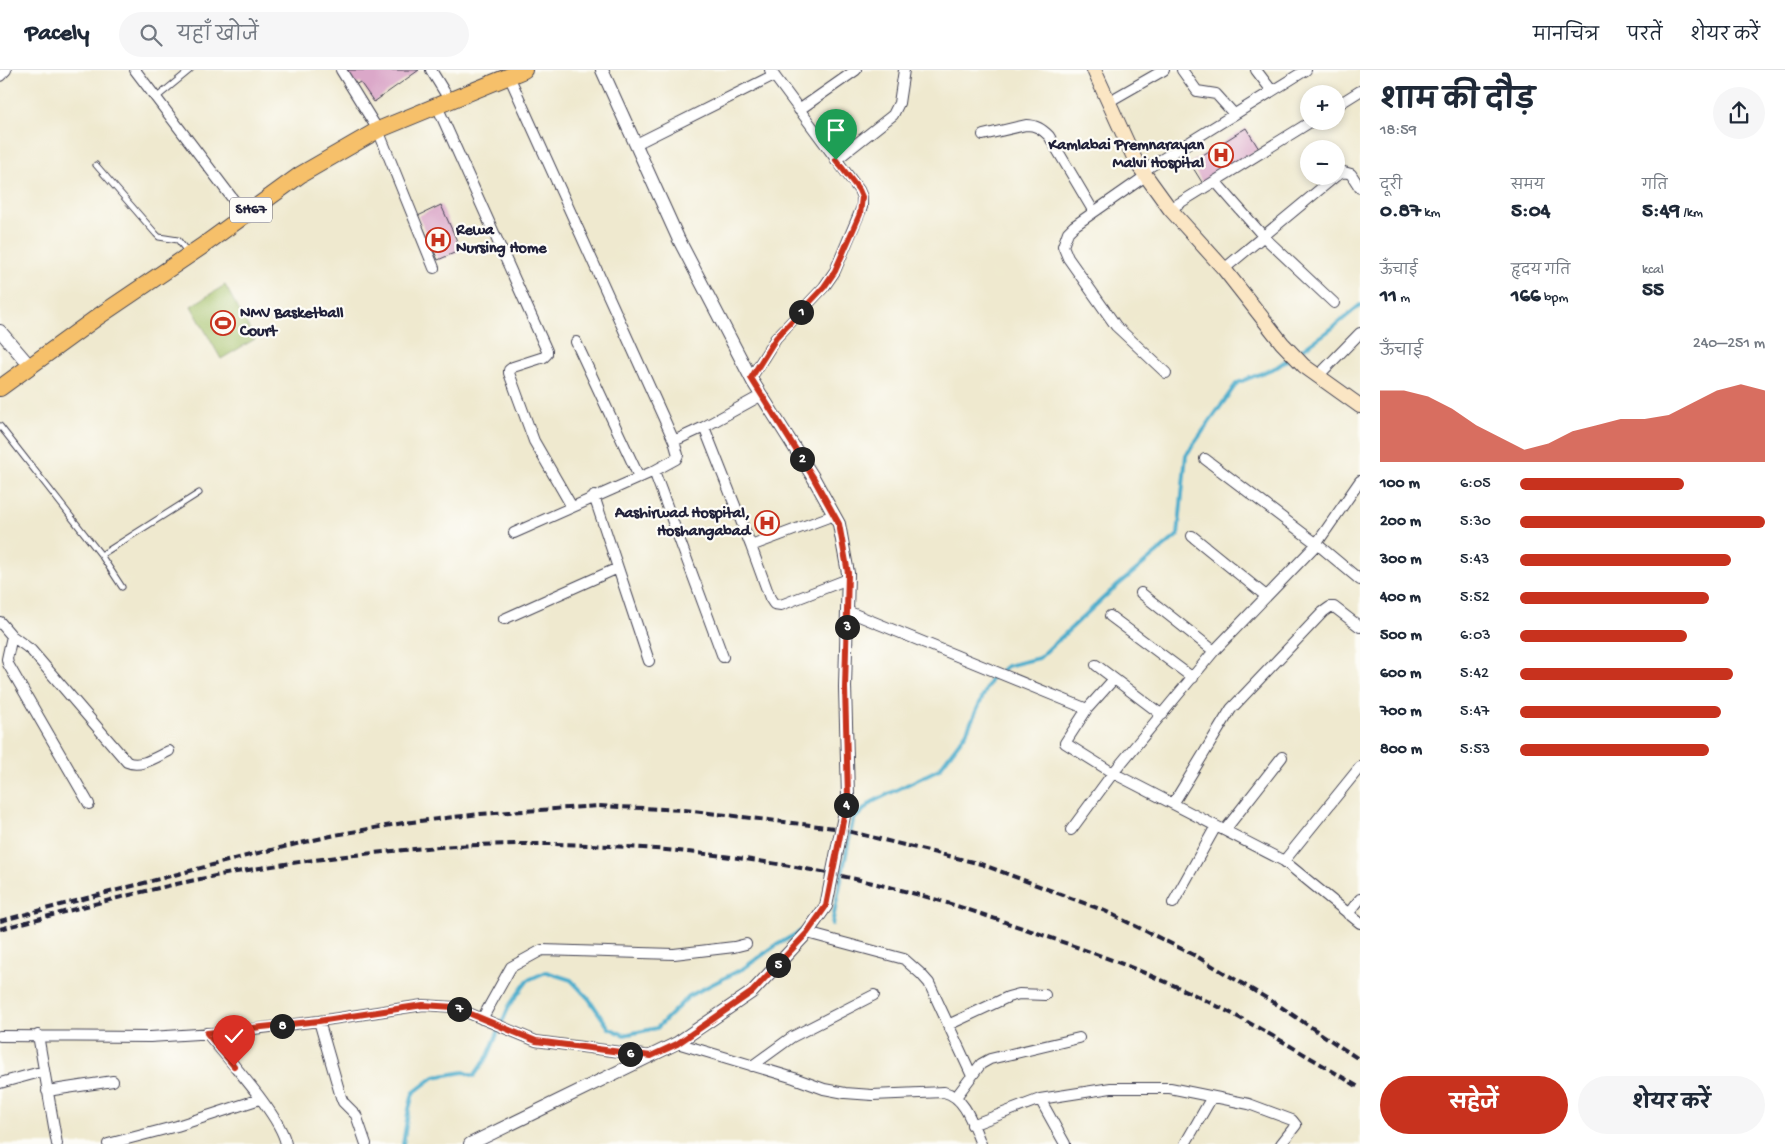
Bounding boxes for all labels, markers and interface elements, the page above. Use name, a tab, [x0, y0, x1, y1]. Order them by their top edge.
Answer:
search box	[119, 12, 469, 57]
text: Pacely	[25, 20, 89, 49]
icon: search	[137, 21, 165, 49]
text: यहाँ खोजें	[177, 25, 259, 48]
text: मानचित्र	[1533, 26, 1599, 47]
text: परतें	[1627, 26, 1662, 47]
text: शेयर करें	[1690, 26, 1760, 47]
map controls	[1300, 85, 1345, 185]
button: +	[1300, 85, 1345, 130]
text: शाम की दौड़	[1380, 86, 1535, 119]
button: share	[1713, 87, 1765, 139]
pin	[815, 109, 857, 160]
icon: arrive	[822, 116, 850, 144]
text: 18:59	[1380, 122, 1417, 141]
place label: Kamlabai Premnarayan Malvi Hospital	[1047, 137, 1204, 174]
button: −	[1300, 140, 1345, 185]
hospital icon: Kamlabai Premnarayan Malvi Hospital	[1208, 142, 1234, 168]
text: दूरी	[1380, 178, 1402, 195]
text: समय	[1511, 178, 1544, 195]
text: गति	[1642, 178, 1667, 195]
road number: SH67	[230, 198, 272, 222]
text: 0.87	[1380, 200, 1421, 225]
text: 5:04	[1511, 200, 1551, 225]
text: 5:49	[1642, 200, 1680, 225]
text: km	[1421, 205, 1440, 222]
text: /km	[1680, 205, 1703, 222]
place label: Rewa Nursing Home	[455, 222, 547, 259]
hospital icon: Rewa Nursing Home	[425, 227, 451, 253]
text: kcal	[1642, 262, 1664, 279]
text: ऊँचाई	[1380, 263, 1418, 280]
text: हृदय गति	[1511, 263, 1570, 280]
text: 55	[1642, 279, 1664, 304]
text: 11	[1380, 285, 1397, 310]
text: 166	[1511, 285, 1541, 310]
text: m	[1397, 290, 1410, 307]
text: bpm	[1541, 290, 1568, 307]
pin: 1	[788, 300, 814, 324]
text: 1	[799, 304, 804, 321]
place label: NMV Basketball Court	[239, 305, 344, 342]
sports icon: NMV Basketball Court	[210, 310, 236, 336]
text: 240–251 m	[1693, 335, 1765, 354]
text: ऊँचाई	[1380, 343, 1423, 362]
pin: 2	[790, 446, 814, 472]
text: 2	[799, 451, 806, 468]
text: 100 m	[1380, 475, 1420, 494]
text: 6:05	[1460, 475, 1491, 494]
place label: Aashirwad Hospital, Hoshangabad	[614, 505, 752, 542]
hospital icon: Aashirwad Hospital, Hoshangabad	[754, 510, 780, 536]
text: 200 m	[1380, 513, 1421, 532]
text: 5:30	[1460, 513, 1491, 532]
text: 300 m	[1380, 551, 1422, 570]
text: 5:43	[1460, 551, 1489, 570]
text: 400 m	[1380, 589, 1421, 608]
text: 5:52	[1460, 589, 1490, 608]
pin: 3	[834, 614, 860, 640]
text: 3	[844, 619, 851, 636]
text: 500 m	[1380, 627, 1422, 646]
text: 6:03	[1460, 627, 1491, 646]
text: 600 m	[1380, 665, 1421, 684]
text: 5:42	[1460, 665, 1489, 684]
text: 700 m	[1380, 703, 1422, 722]
text: 5:47	[1460, 703, 1489, 722]
text: 800 m	[1380, 741, 1422, 760]
text: 5:53	[1460, 741, 1490, 760]
pin: 4	[834, 792, 858, 818]
text: 4	[843, 797, 850, 814]
pin: 5	[766, 952, 790, 978]
text: 5	[775, 957, 782, 974]
pin: 7	[446, 996, 472, 1022]
text: 7	[456, 1001, 463, 1018]
pin: 8	[270, 1014, 294, 1038]
pin	[213, 1015, 255, 1066]
text: 8	[279, 1018, 286, 1035]
icon: check	[220, 1022, 248, 1050]
pin: 6	[618, 1042, 642, 1066]
text: 6	[627, 1046, 634, 1063]
button: सहेजें	[1380, 1076, 1568, 1134]
button: शेयर करें	[1578, 1076, 1765, 1134]

